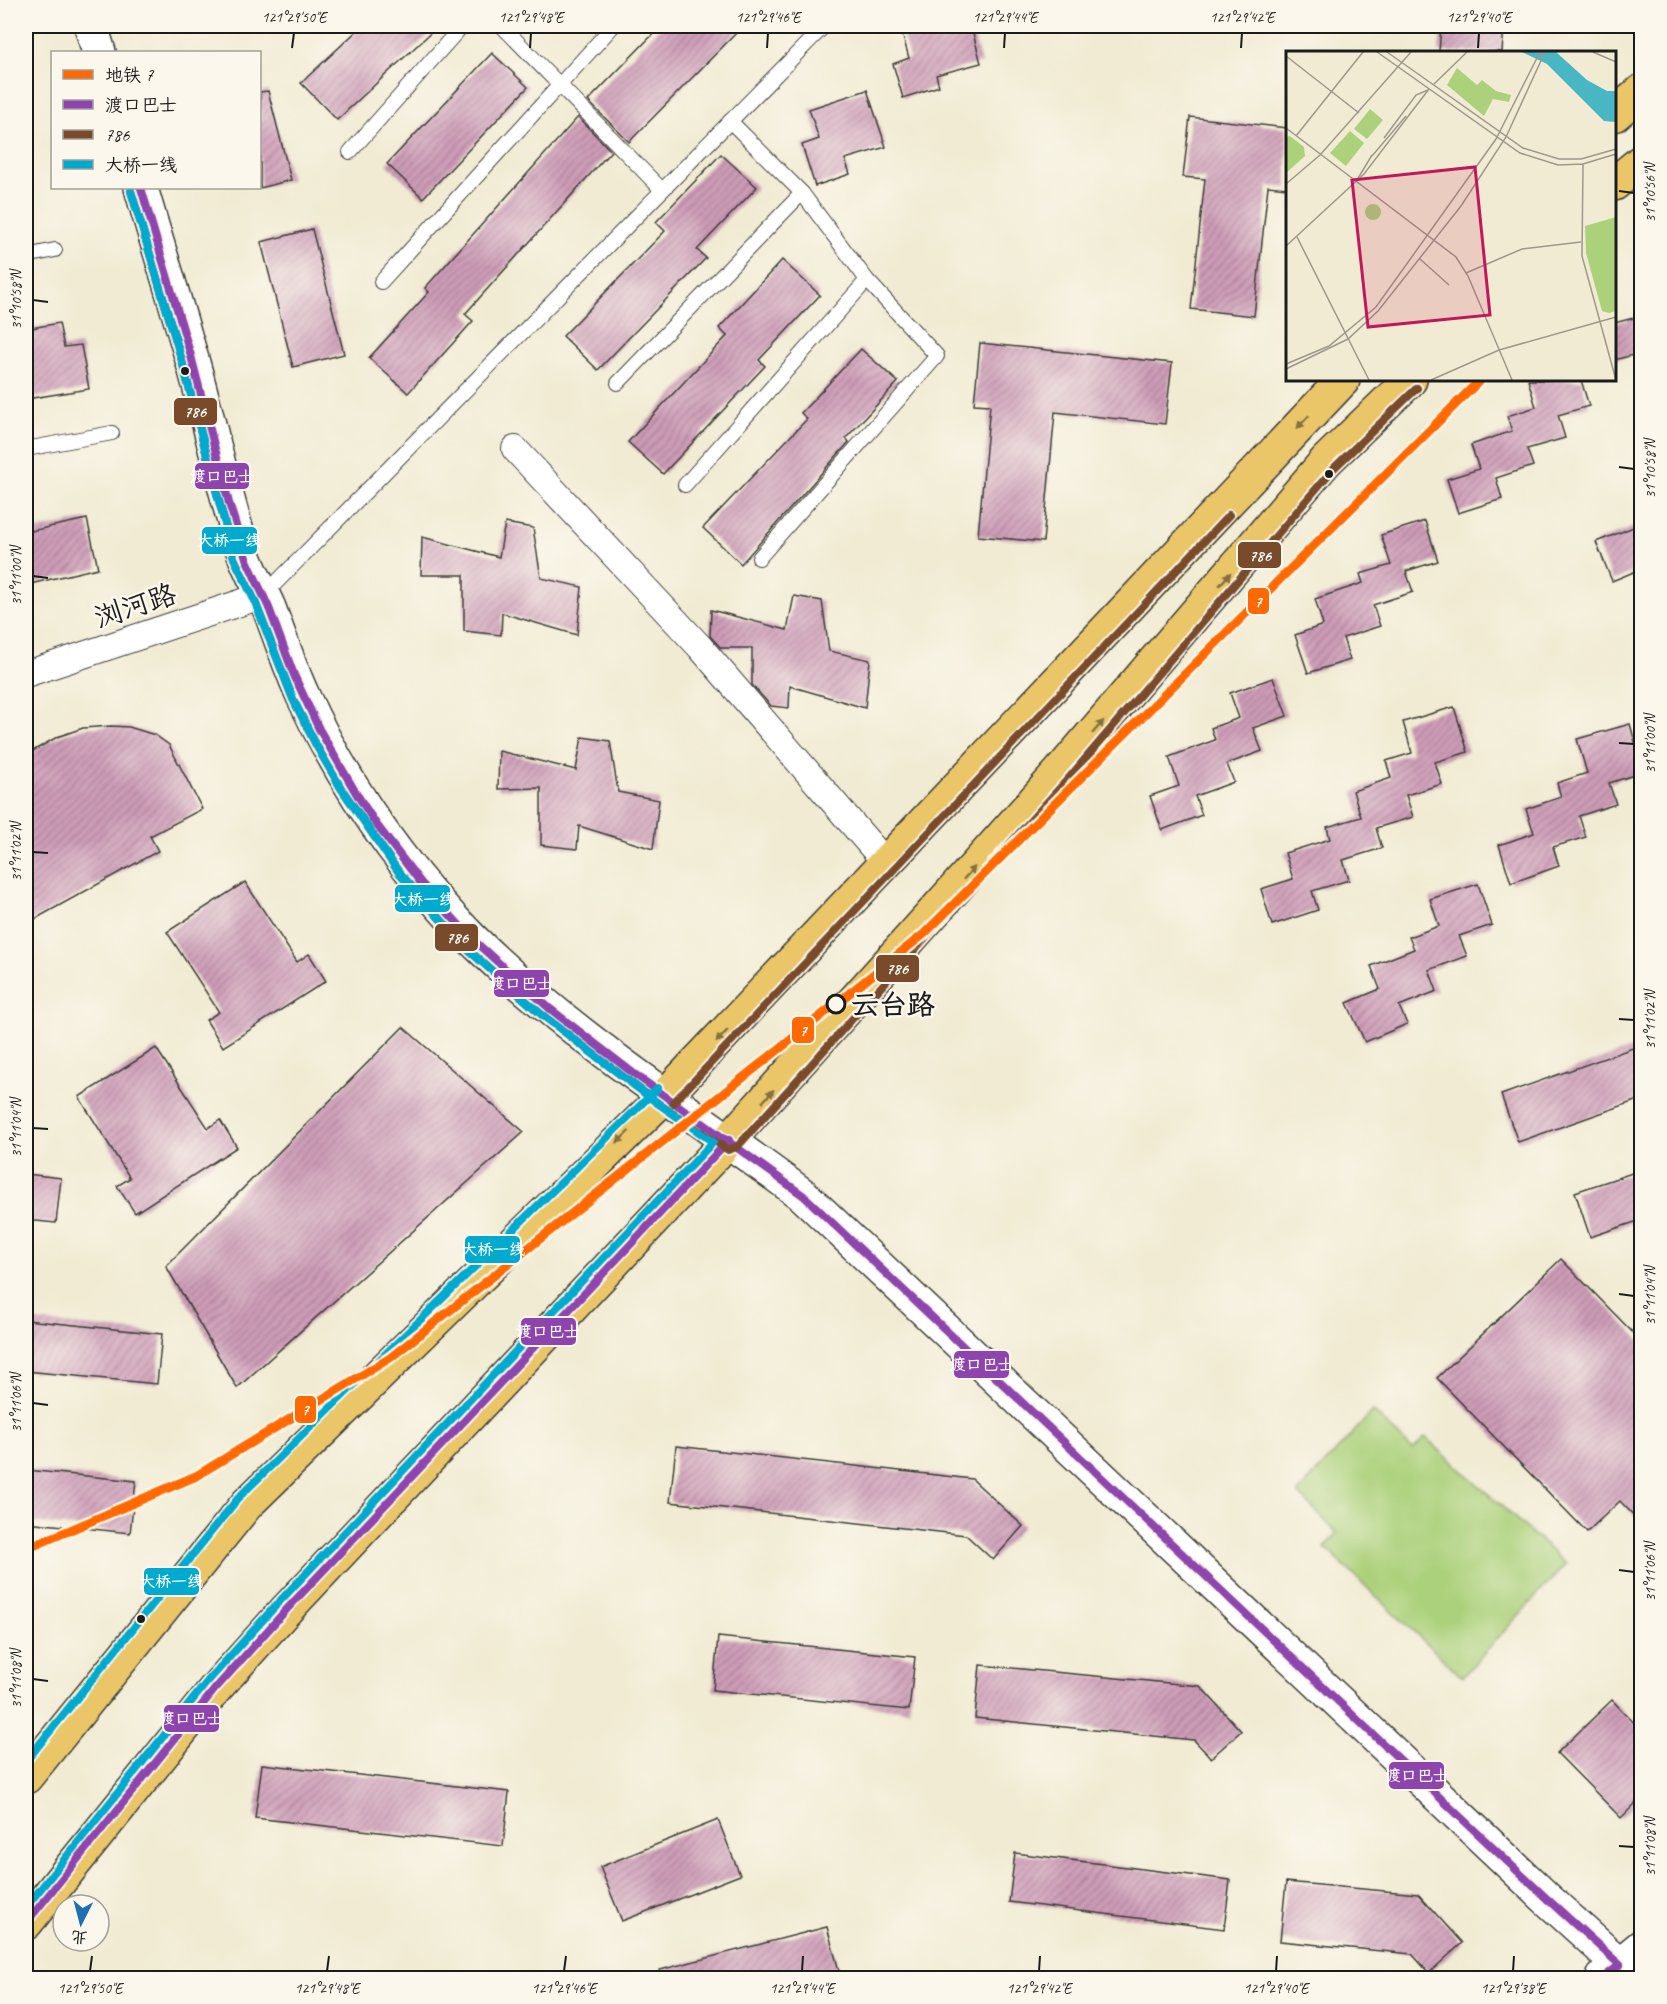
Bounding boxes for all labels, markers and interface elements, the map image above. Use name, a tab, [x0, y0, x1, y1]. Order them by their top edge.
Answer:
text: 121°29'50"E	[262, 8, 328, 27]
text: 121°29'48"E	[499, 8, 565, 27]
text: 121°29'46"E	[736, 8, 802, 27]
text: 121°29'44"E	[973, 8, 1039, 27]
text: 121°29'42"E	[1210, 8, 1276, 27]
text: 121°29'40"E	[1447, 8, 1513, 27]
legend	[51, 51, 261, 189]
inset map	[1286, 51, 1616, 381]
text: 地铁 7	[105, 64, 154, 86]
text: 渡口巴士	[105, 94, 177, 116]
text: 786	[105, 124, 130, 146]
text: 大桥一线	[105, 154, 177, 176]
text: 31°10'56"N	[1641, 160, 1660, 223]
text: 31°10'58"N	[7, 267, 26, 330]
unlabelled marker	[179, 365, 191, 377]
line badge: 786	[173, 397, 218, 426]
text: 786	[184, 402, 207, 422]
one-way arrow	[1297, 414, 1310, 429]
text: 31°10'58"N	[1641, 436, 1660, 499]
line badge: 渡口巴士	[194, 462, 250, 490]
text: 渡口巴士	[190, 467, 254, 487]
unlabelled marker	[1323, 468, 1335, 480]
line badge: 大桥一线	[201, 526, 258, 555]
text: 大桥一线	[197, 531, 261, 551]
line badge: 786	[1237, 541, 1282, 569]
text: 31°11'00"N	[7, 543, 26, 606]
text: 786	[1249, 546, 1272, 566]
one-way arrow	[1218, 572, 1231, 587]
street label: 浏河路	[90, 576, 181, 635]
line badge: 7	[1247, 587, 1270, 615]
text: 7	[1254, 592, 1263, 612]
text: 31°11'00"N	[1641, 711, 1660, 774]
one-way arrow	[1091, 720, 1104, 735]
text: 31°11'02"N	[7, 819, 26, 882]
one-way arrow	[962, 866, 976, 881]
line badge: 大桥一线	[394, 884, 451, 913]
text: 大桥一线	[391, 890, 455, 910]
line badge: 786	[434, 923, 479, 952]
text: 786	[446, 928, 469, 948]
line badge: 786	[875, 954, 920, 983]
text: 786	[886, 959, 909, 979]
line badge: 渡口巴士	[493, 969, 550, 998]
text: 渡口巴士	[489, 974, 553, 994]
place label: 云台路	[851, 987, 935, 1022]
text: 31°11'02"N	[1641, 987, 1660, 1050]
marker: 云台路	[826, 994, 846, 1014]
line badge: 7	[791, 1016, 815, 1044]
text: 7	[799, 1021, 808, 1041]
one-way arrow	[715, 1029, 729, 1043]
one-way arrow	[761, 1089, 775, 1104]
text: 31°11'04"N	[7, 1095, 26, 1158]
one-way arrow	[616, 1130, 630, 1144]
line badge: 大桥一线	[464, 1235, 521, 1264]
text: 大桥一线	[461, 1240, 525, 1260]
text: 31°11'04"N	[1641, 1263, 1660, 1326]
line badge: 渡口巴士	[520, 1317, 577, 1346]
text: 渡口巴士	[516, 1322, 580, 1342]
line badge: 渡口巴士	[953, 1350, 1010, 1379]
text: 渡口巴士	[950, 1355, 1014, 1375]
text: 31°11'06"N	[7, 1370, 26, 1433]
line badge: 7	[294, 1395, 317, 1424]
text: 7	[301, 1400, 310, 1420]
text: 31°11'06"N	[1641, 1539, 1660, 1602]
line badge: 大桥一线	[143, 1567, 200, 1596]
text: 大桥一线	[139, 1572, 203, 1592]
unlabelled marker	[135, 1613, 147, 1625]
text: 31°11'08"N	[7, 1646, 26, 1709]
line badge: 渡口巴士	[163, 1704, 220, 1733]
text: 渡口巴士	[159, 1709, 223, 1729]
line badge: 渡口巴士	[1388, 1761, 1445, 1790]
text: 渡口巴士	[1385, 1766, 1449, 1786]
text: 31°11'08"N	[1641, 1814, 1660, 1877]
north arrow	[51, 1893, 111, 1953]
text: 北	[71, 1926, 89, 1948]
text: 121°29'50"E	[58, 1979, 124, 1998]
text: 121°29'48"E	[295, 1979, 361, 1998]
text: 121°29'46"E	[532, 1979, 598, 1998]
text: 121°29'44"E	[770, 1979, 836, 1998]
text: 121°29'42"E	[1007, 1979, 1073, 1998]
text: 121°29'40"E	[1244, 1979, 1310, 1998]
text: 121°29'38"E	[1481, 1979, 1547, 1998]

